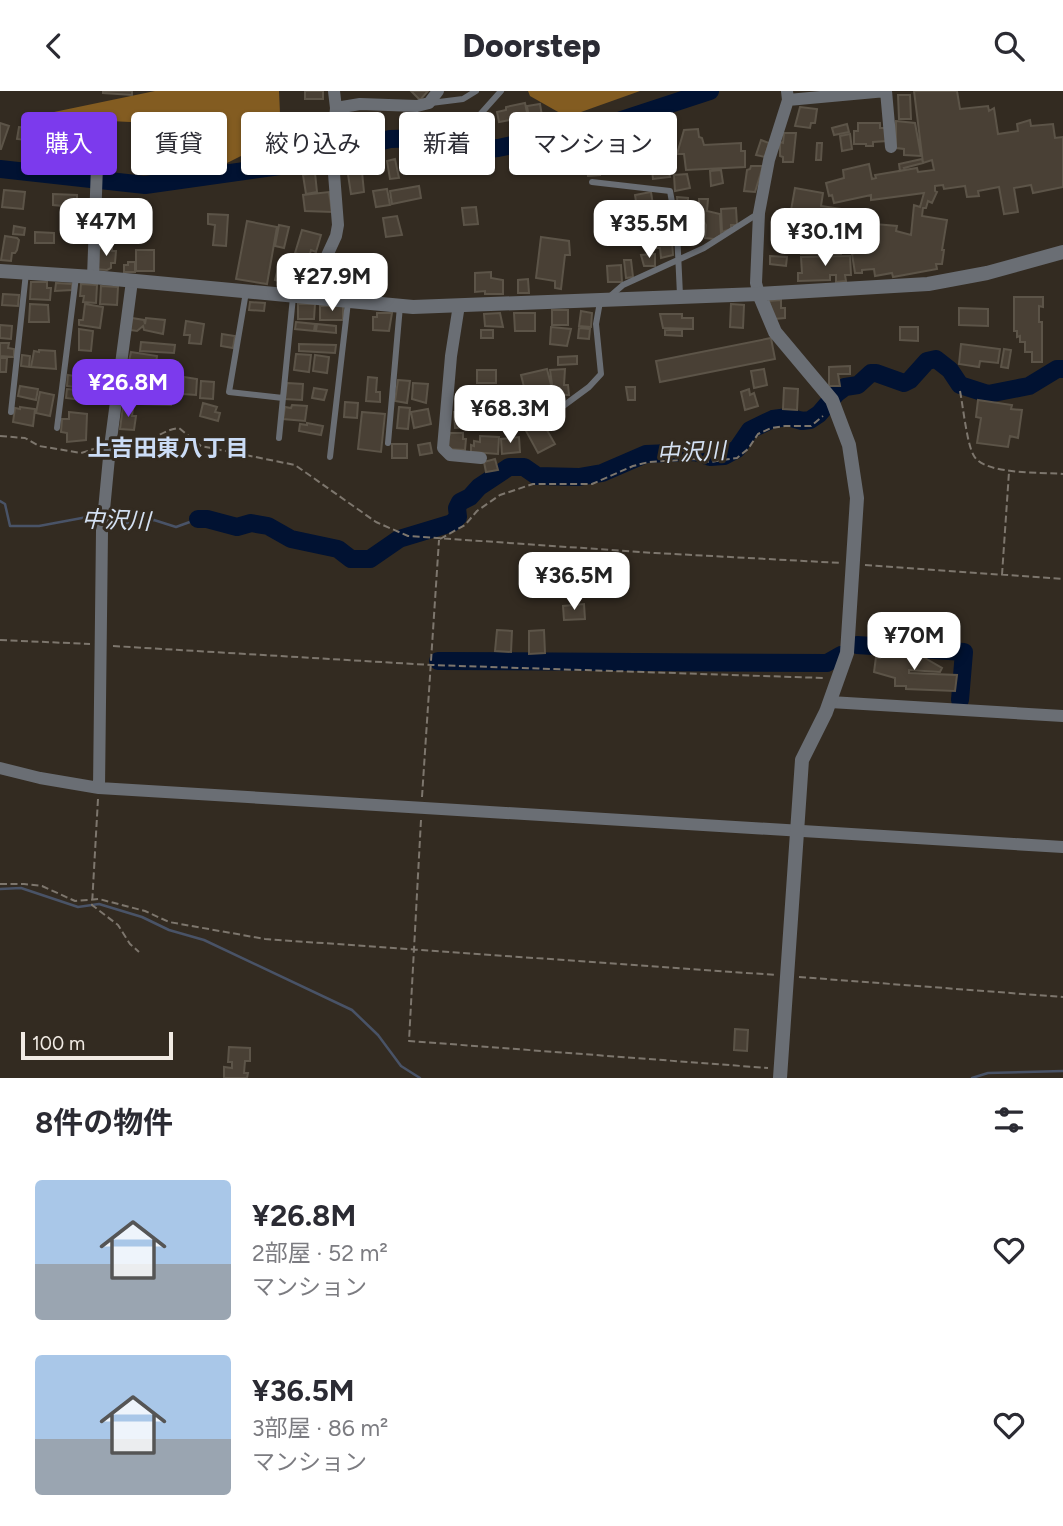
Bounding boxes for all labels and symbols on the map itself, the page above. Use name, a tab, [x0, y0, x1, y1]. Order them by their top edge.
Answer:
pin: ¥47M	[65, 199, 147, 258]
pin: ¥35.5M	[592, 201, 706, 260]
pin: ¥30.1M	[768, 209, 882, 268]
pin: ¥27.9M	[275, 253, 389, 313]
pin: ¥26.8M	[71, 359, 185, 419]
pin: ¥68.3M	[453, 385, 567, 445]
district label: 上吉田東八丁目	[88, 434, 249, 462]
water label: 中沢川	[656, 436, 729, 468]
water label: 中沢川	[81, 505, 154, 535]
pin: ¥36.5M	[517, 553, 631, 612]
pin: ¥70M	[873, 613, 955, 672]
scale bar	[21, 1029, 173, 1061]

